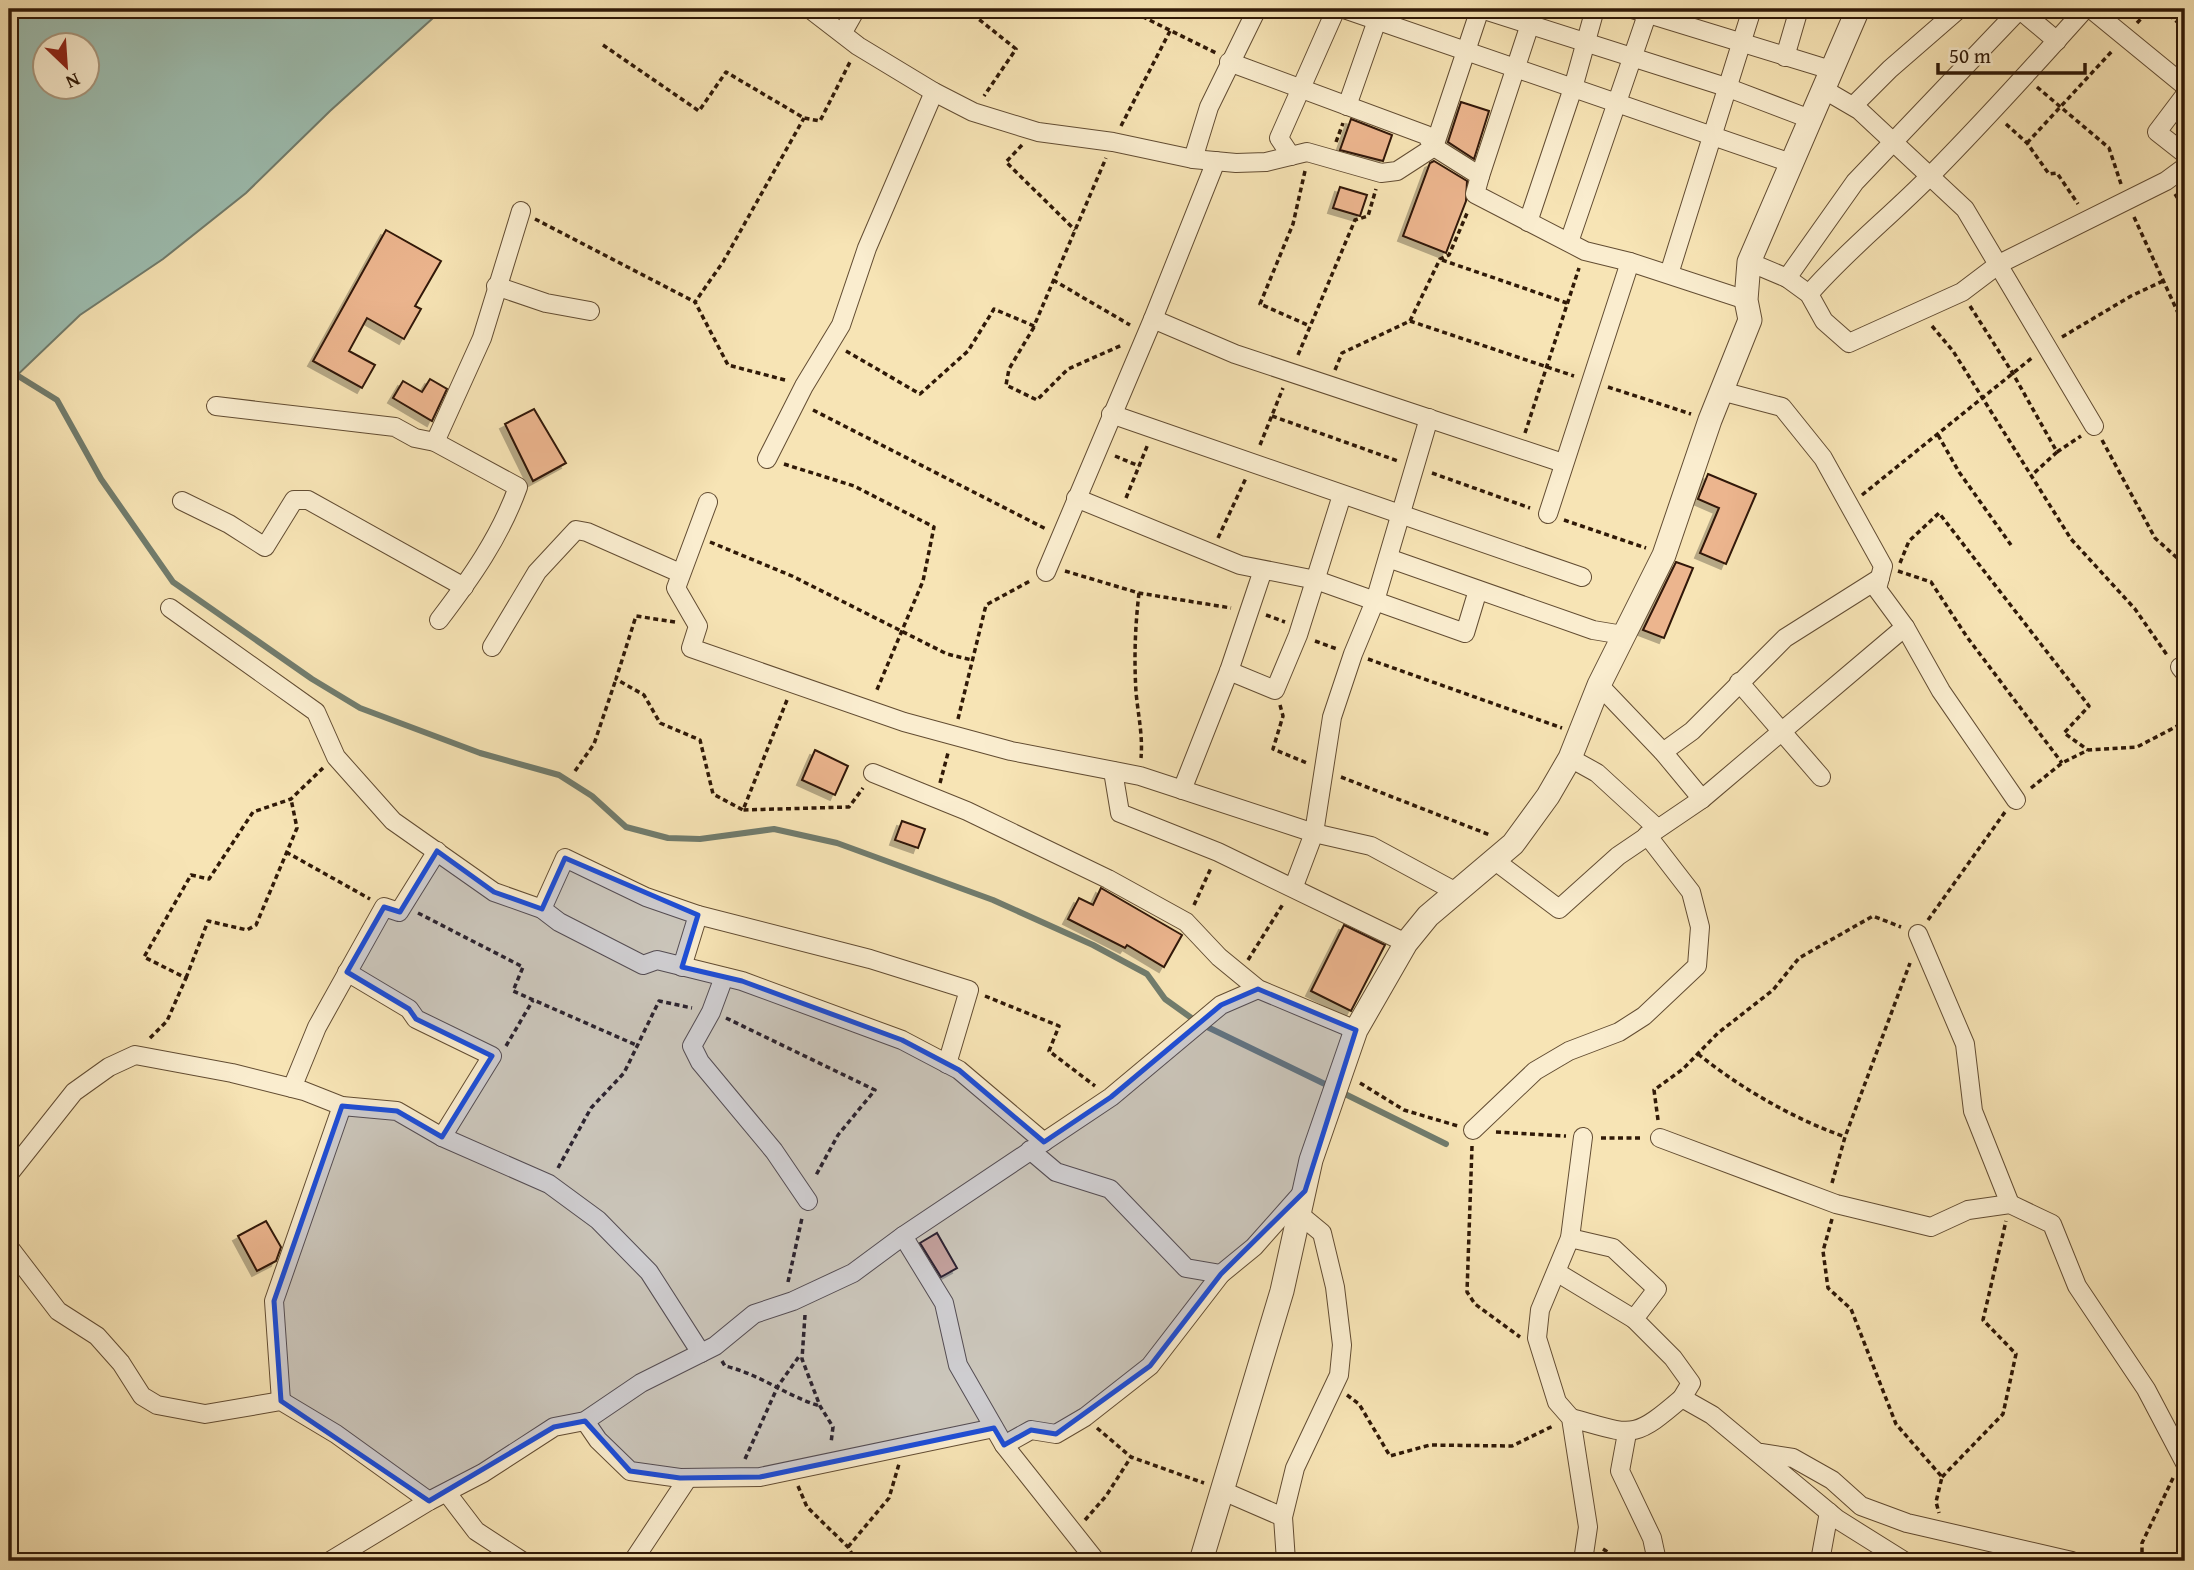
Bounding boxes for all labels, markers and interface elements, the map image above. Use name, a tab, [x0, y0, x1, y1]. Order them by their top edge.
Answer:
north arrow	[32, 32, 102, 102]
scale bar	[1938, 32, 2086, 76]
text: 50 m	[1949, 40, 1991, 71]
text: N	[61, 66, 85, 97]

